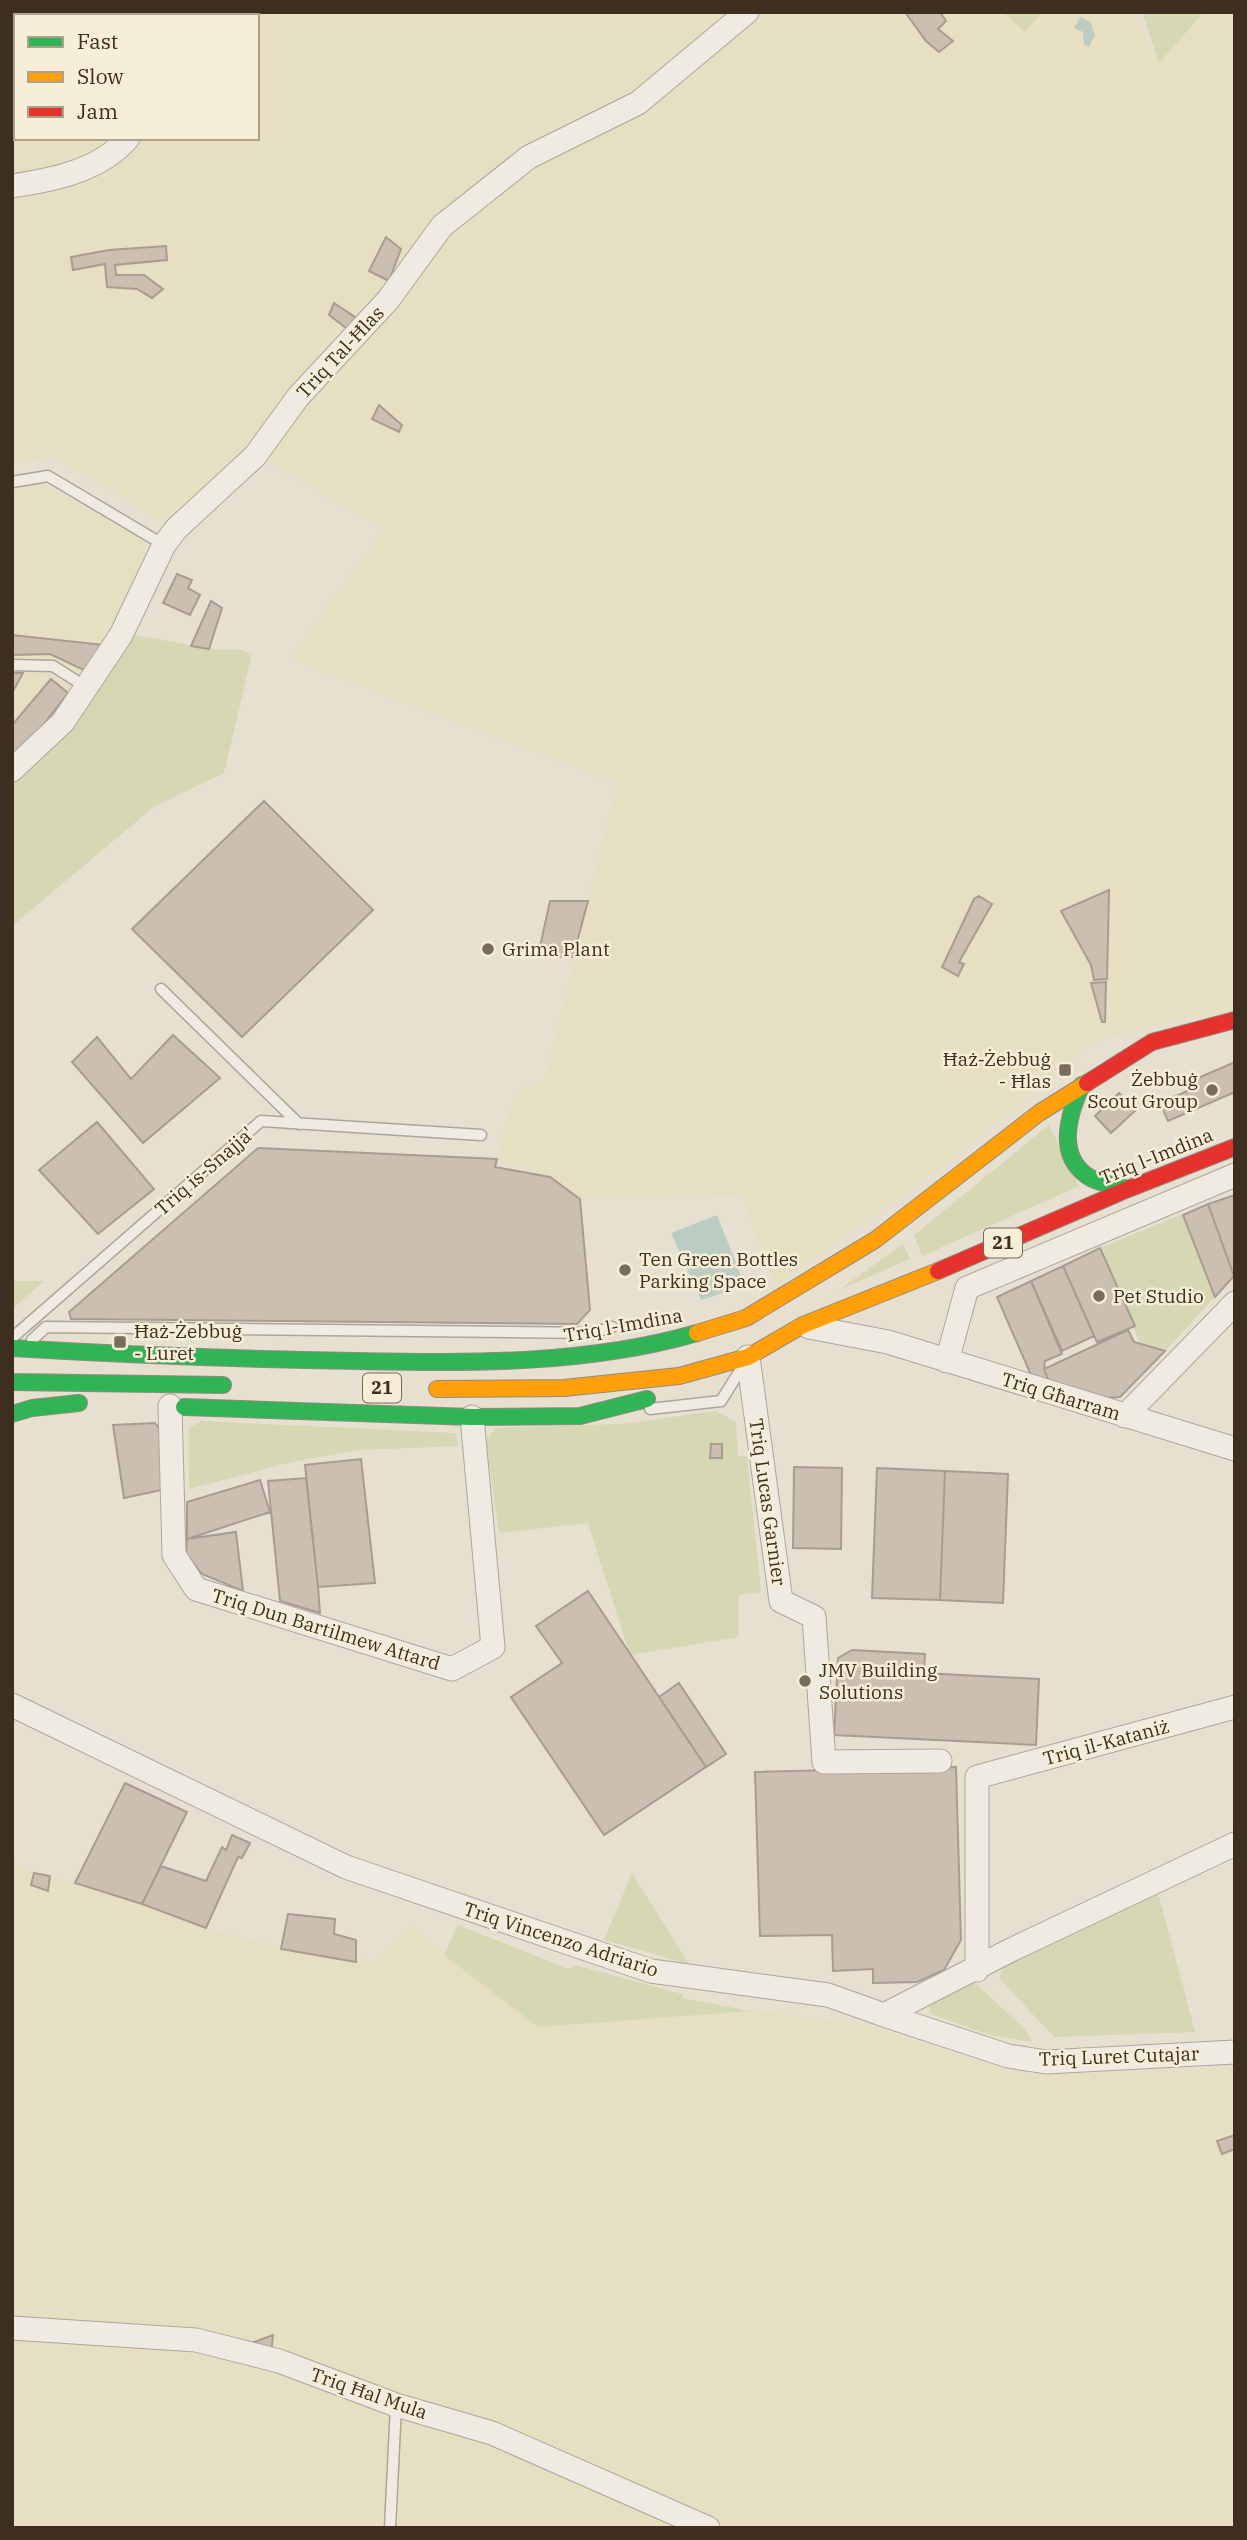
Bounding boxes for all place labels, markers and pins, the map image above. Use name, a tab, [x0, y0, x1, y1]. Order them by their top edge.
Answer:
place label: Grima Plant	[502, 937, 610, 961]
marker: Grima Plant	[480, 941, 496, 957]
place label: Ħaż-Żebbuġ - Ħlas	[943, 1047, 1051, 1093]
marker: Ħaż-Żebbuġ - Ħlas	[1057, 1062, 1073, 1078]
place label: Żebbuġ Scout Group	[1087, 1067, 1198, 1113]
marker: Żebbuġ Scout Group	[1204, 1082, 1220, 1098]
place label: Ten Green Bottles Parking Space	[639, 1247, 798, 1293]
marker: Ten Green Bottles Parking Space	[617, 1262, 633, 1278]
place label: Pet Studio	[1113, 1284, 1204, 1308]
marker: Pet Studio	[1091, 1288, 1107, 1304]
place label: Ħaż-Żebbuġ - Luret	[134, 1319, 242, 1365]
marker: Ħaż-Żebbuġ - Luret	[112, 1334, 128, 1350]
place label: JMV Building Solutions	[819, 1658, 938, 1704]
marker: JMV Building Solutions	[797, 1673, 813, 1689]

